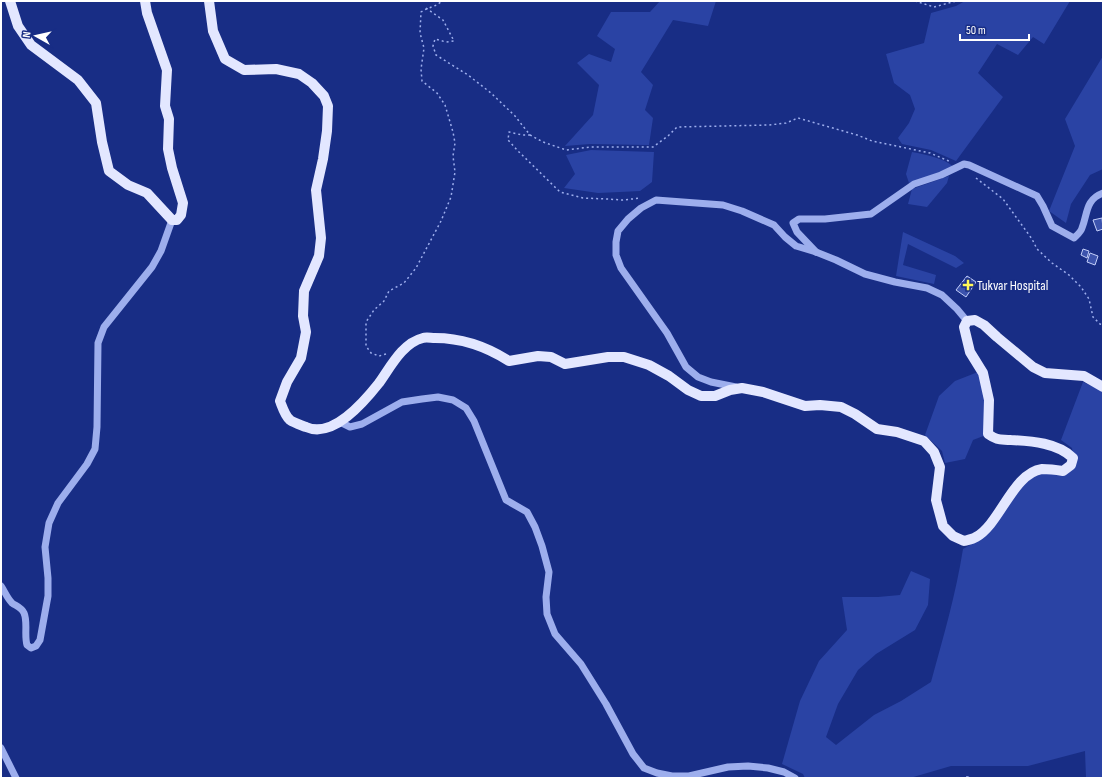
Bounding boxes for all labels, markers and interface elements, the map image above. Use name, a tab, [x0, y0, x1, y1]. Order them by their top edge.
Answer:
north arrow	[16, 16, 56, 56]
scale bar	[960, 16, 1029, 42]
text: 50 m	[966, 23, 986, 38]
text: N	[20, 31, 33, 38]
place label: Tukvar Hospital	[977, 277, 1048, 294]
marker: Tukvar Hospital	[962, 279, 974, 291]

